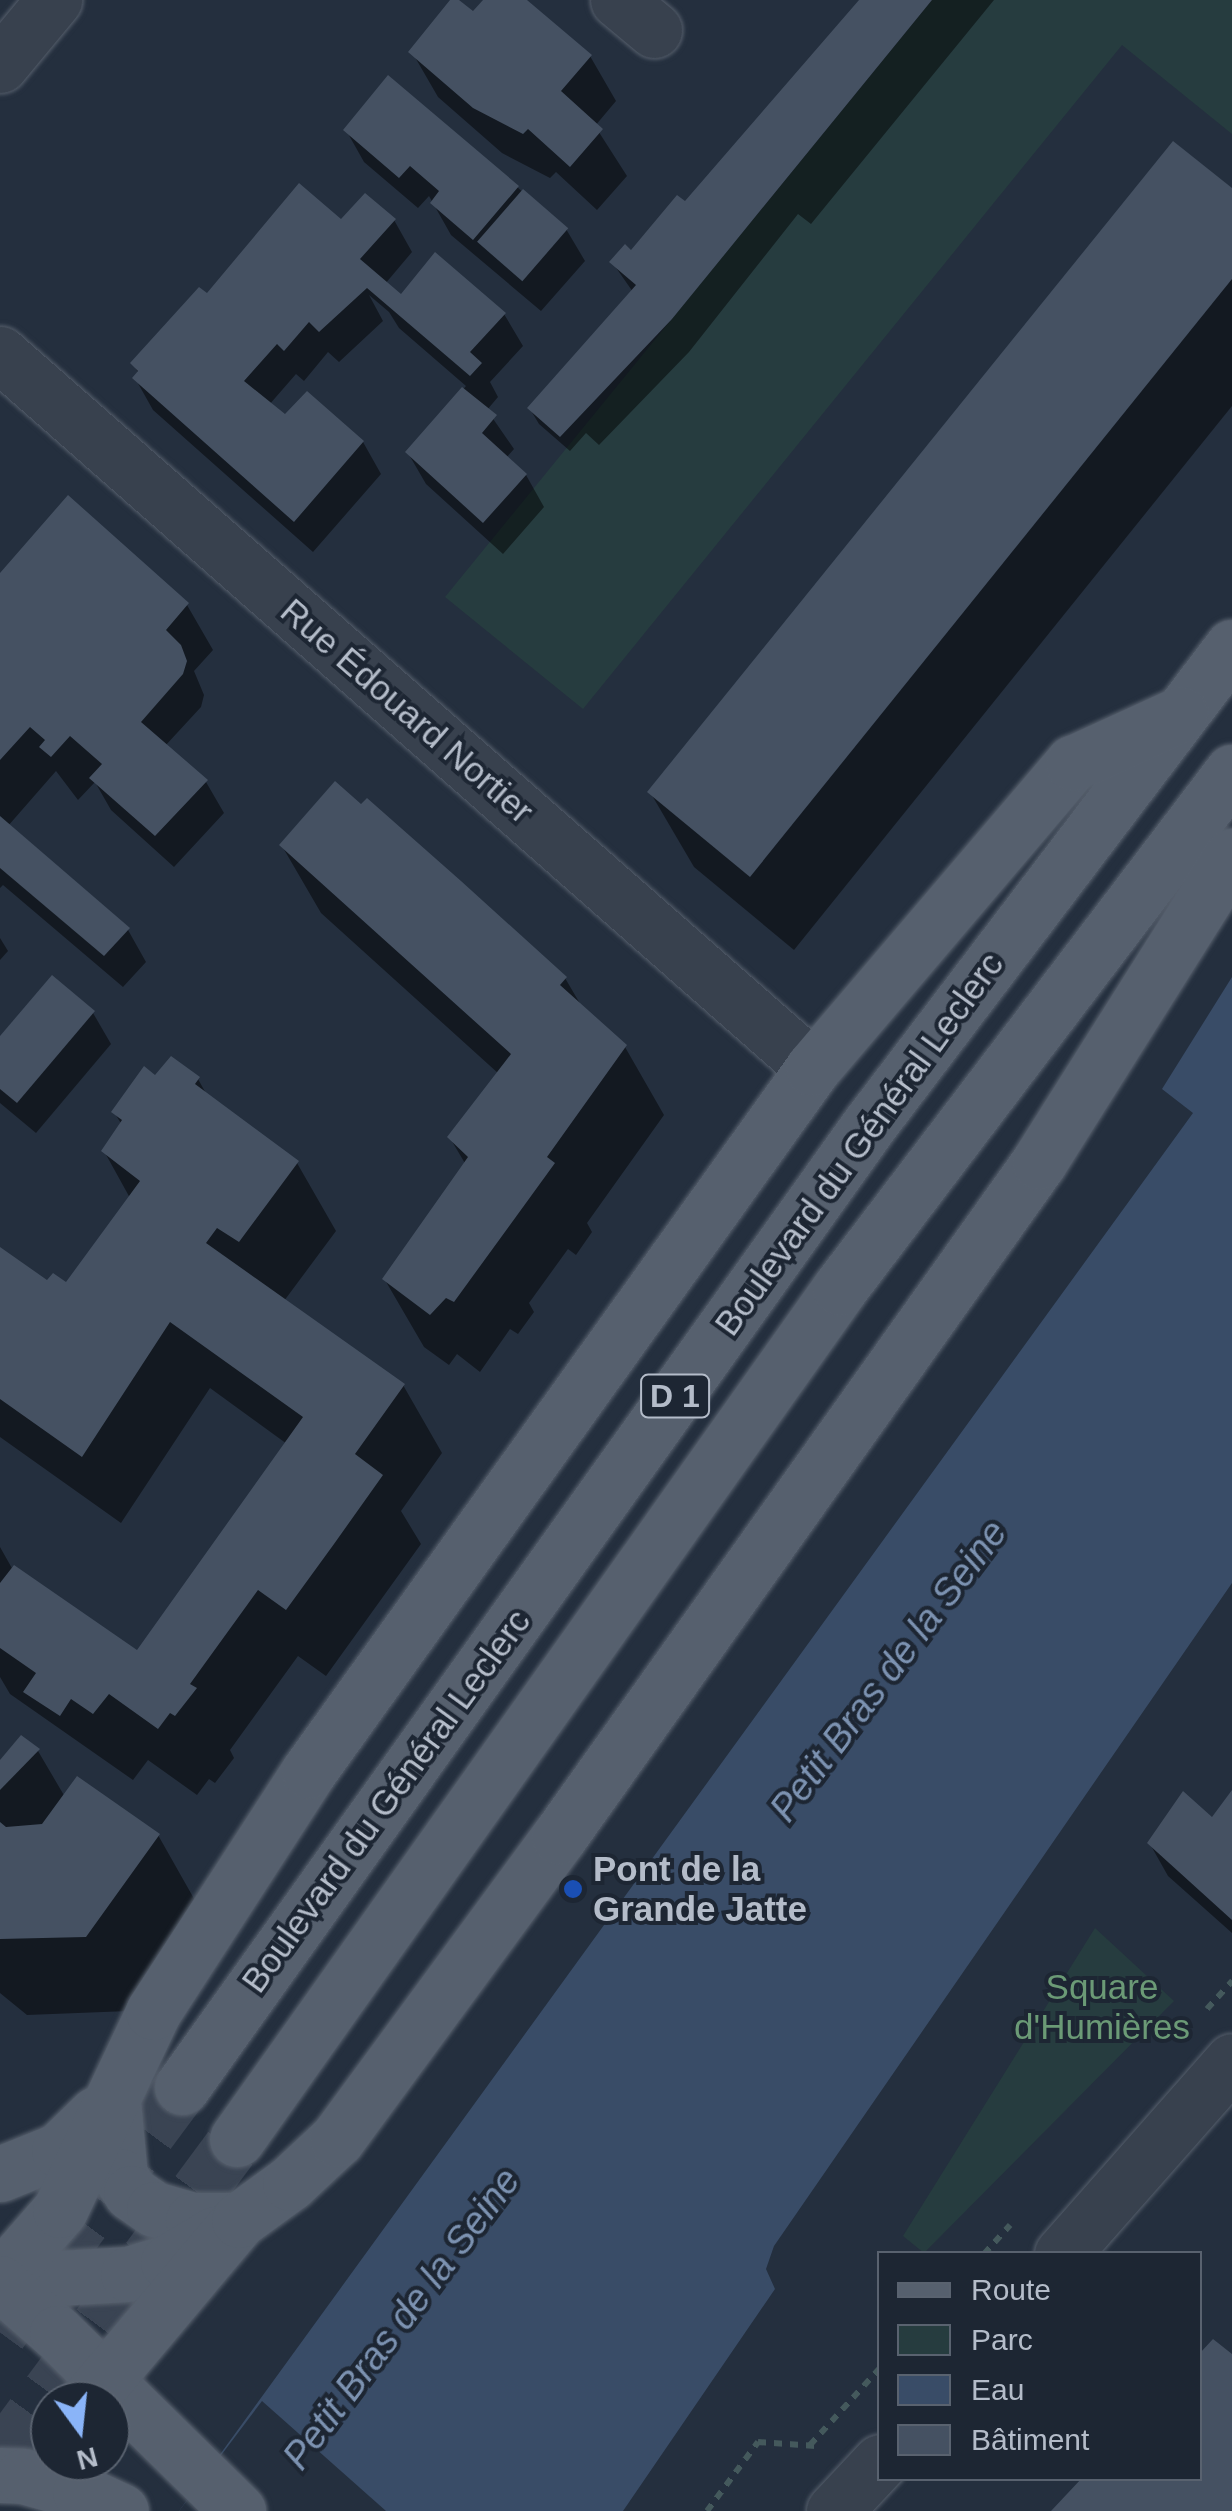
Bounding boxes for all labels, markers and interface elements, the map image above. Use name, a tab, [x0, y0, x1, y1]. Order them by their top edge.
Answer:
street label: Rue Édouard Nortier	[272, 590, 542, 832]
street label: Boulevard du Général Leclerc	[706, 944, 1012, 1344]
road number: D 1	[640, 1369, 710, 1423]
water label: Petit Bras de la Seine	[761, 1511, 1017, 1831]
street label: Boulevard du Général Leclerc	[233, 1601, 539, 2001]
place label: Pont de la Grande Jatte	[593, 1848, 807, 1930]
marker: Pont de la Grande Jatte	[562, 1878, 584, 1900]
park label: Square d'Humières	[1014, 1966, 1190, 2048]
water label: Petit Bras de la Seine	[274, 2159, 530, 2479]
legend	[877, 2251, 1202, 2481]
text: Route	[971, 2273, 1051, 2306]
text: Parc	[971, 2323, 1033, 2356]
text: Eau	[971, 2373, 1024, 2406]
north arrow	[30, 2381, 130, 2481]
text: Bâtiment	[971, 2423, 1089, 2456]
text: N	[74, 2441, 101, 2476]

